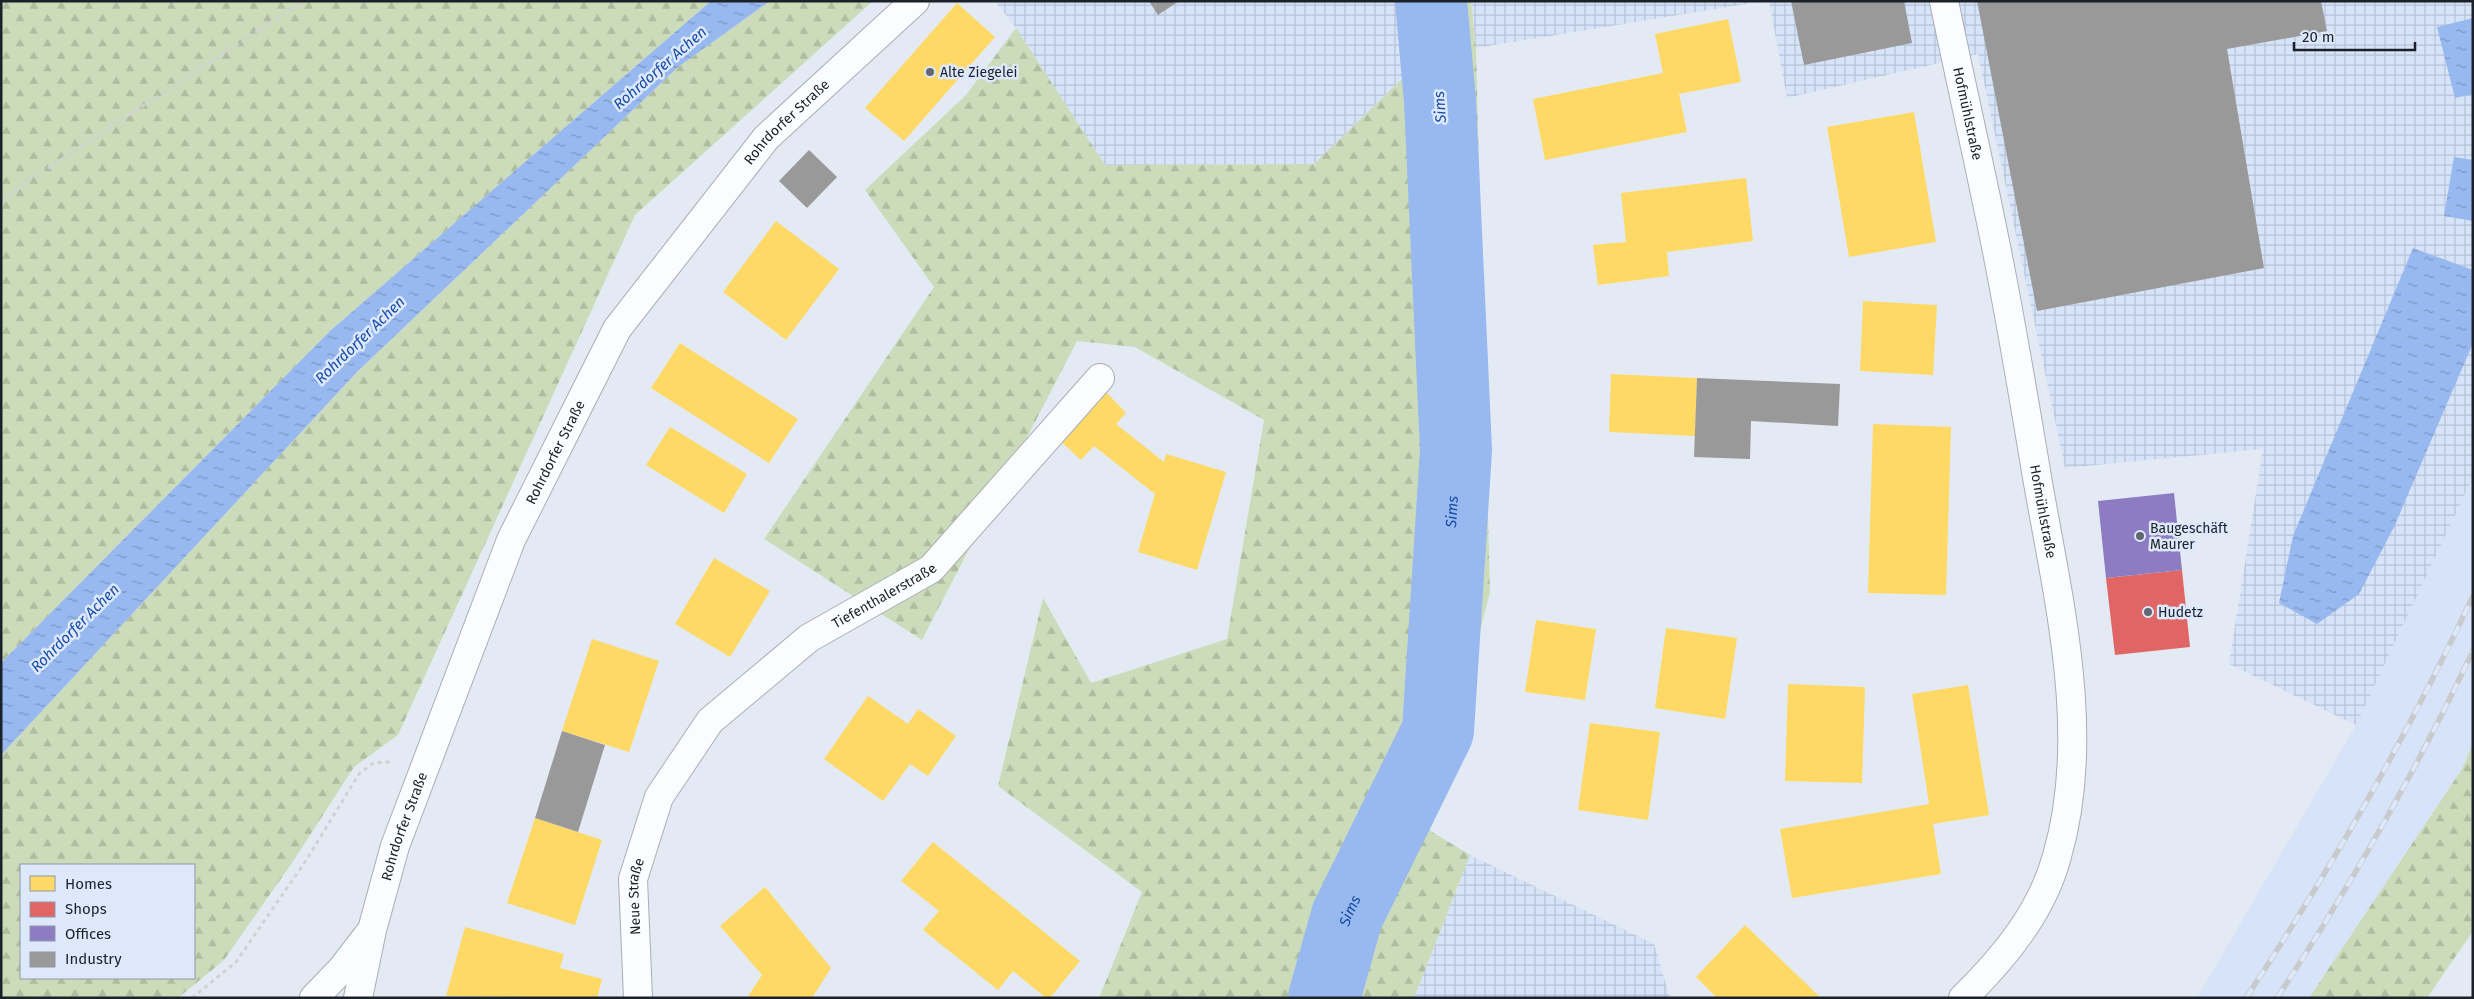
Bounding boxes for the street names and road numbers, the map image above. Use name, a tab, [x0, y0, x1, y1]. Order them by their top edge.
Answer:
street label: Hofmühlstraße	[1949, 65, 1986, 162]
street label: Rohrdorfer Straße	[740, 76, 833, 168]
street label: Rohrdorfer Straße	[522, 398, 589, 507]
street label: Hofmühlstraße	[2026, 463, 2060, 560]
street label: Tiefenthalerstraße	[829, 560, 941, 632]
street label: Rohrdorfer Straße	[378, 770, 431, 883]
street label: Neue Straße	[625, 856, 648, 935]

